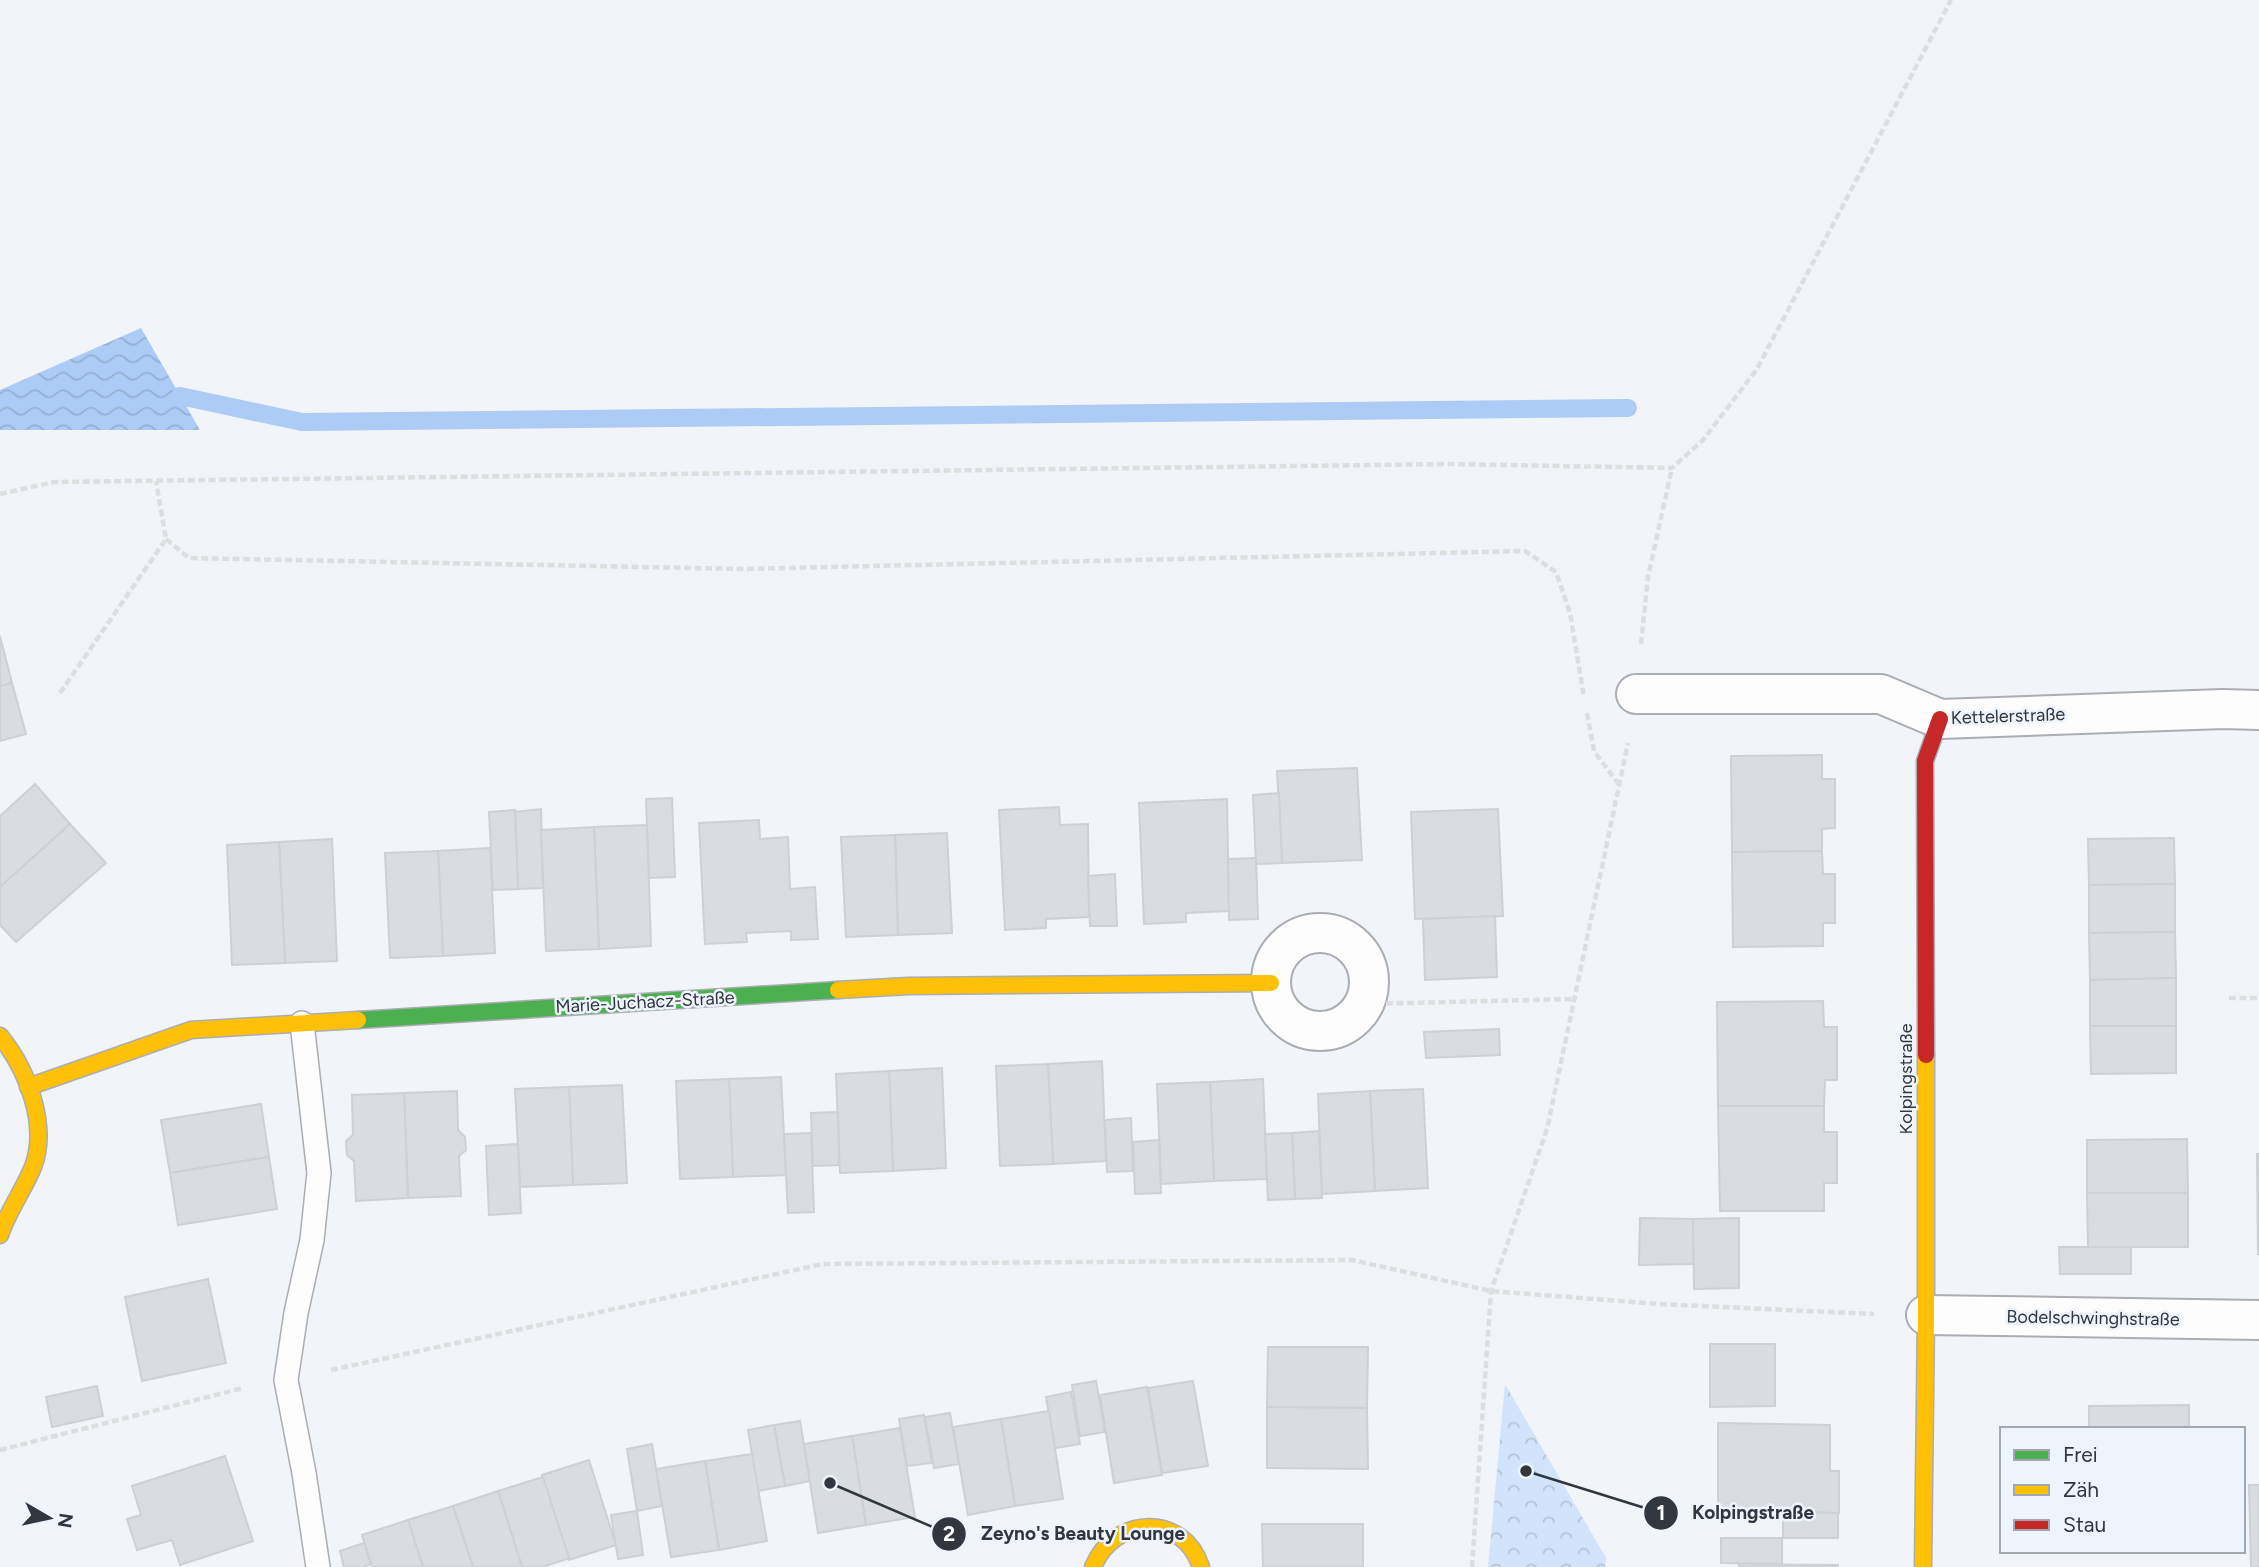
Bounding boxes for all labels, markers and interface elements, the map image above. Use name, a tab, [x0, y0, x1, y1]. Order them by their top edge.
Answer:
street label: Kettelerstraße	[1950, 703, 2066, 729]
street label: Marie-Juchacz-Straße	[555, 986, 735, 1018]
street label: Kolpingstraße	[1895, 1023, 1917, 1135]
street label: Bodelschwinghstraße	[2006, 1305, 2180, 1331]
legend	[2000, 1427, 2245, 1553]
text: Frei	[2063, 1442, 2098, 1467]
text: Zäh	[2063, 1477, 2099, 1502]
north arrow	[14, 1483, 84, 1553]
callout: Kolpingstraße	[1643, 1493, 1828, 1533]
text: 1	[1657, 1500, 1665, 1525]
text: Kolpingstraße	[1692, 1501, 1814, 1524]
text: N	[53, 1512, 78, 1530]
text: Stau	[2063, 1512, 2106, 1537]
callout: Zeyno's Beauty Lounge	[932, 1514, 1199, 1554]
text: 2	[943, 1521, 955, 1546]
text: Zeyno's Beauty Lounge	[981, 1522, 1185, 1545]

